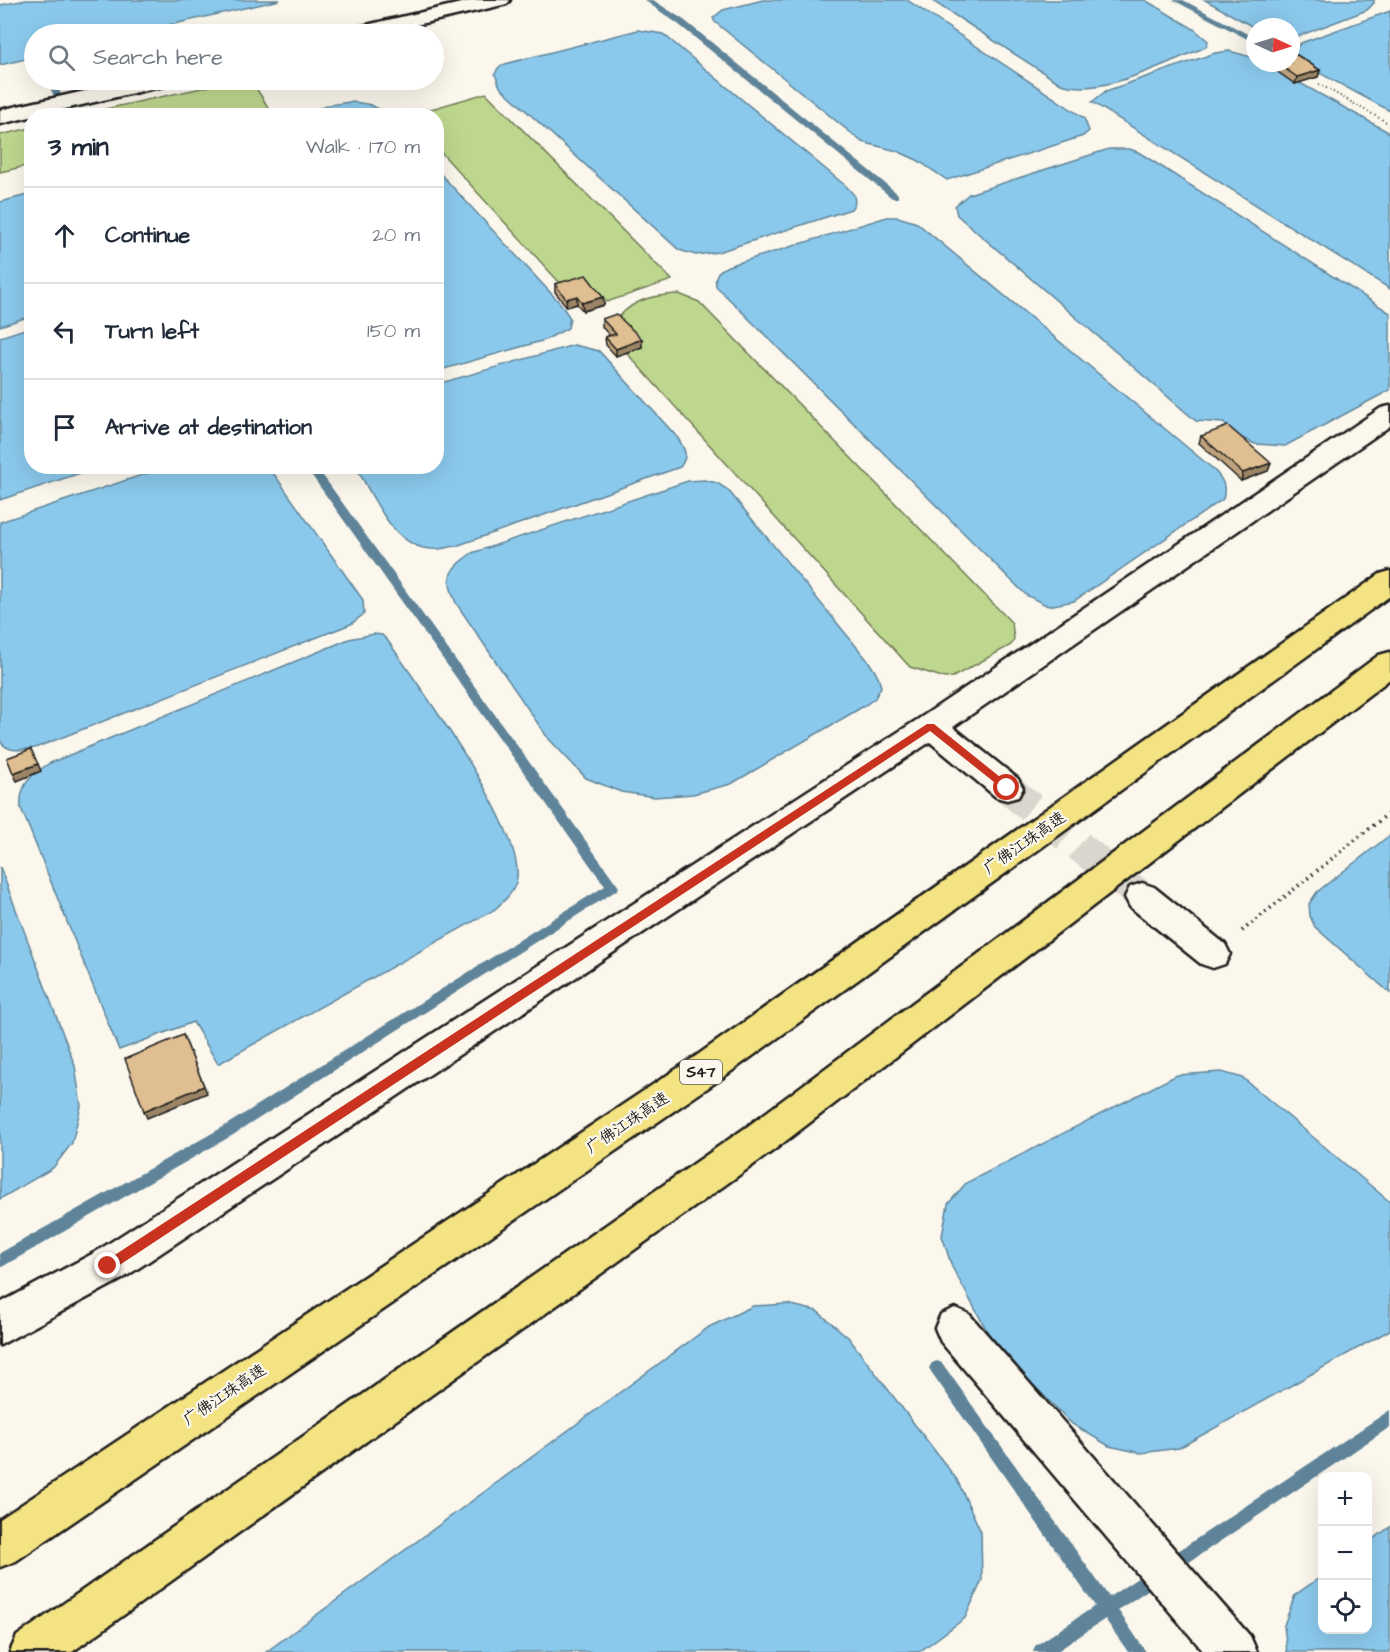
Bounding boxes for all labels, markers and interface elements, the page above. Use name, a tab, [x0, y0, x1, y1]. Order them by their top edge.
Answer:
north arrow	[1246, 18, 1300, 72]
search box	[24, 24, 444, 90]
icon: search	[45, 41, 78, 74]
text: Search here	[93, 42, 223, 73]
text: 3 min	[48, 129, 109, 165]
text: Walk · 170 m	[306, 133, 420, 161]
icon: ahead	[48, 219, 81, 252]
text: Continue	[105, 220, 190, 251]
text: 20 m	[372, 221, 420, 249]
icon: left	[48, 315, 81, 348]
text: Turn left	[105, 316, 199, 347]
text: 150 m	[367, 317, 420, 345]
icon: arrive	[48, 411, 81, 444]
text: Arrive at destination	[105, 412, 312, 443]
route start	[993, 774, 1019, 800]
street label: 广佛江珠高速	[979, 806, 1070, 879]
road number: S47	[680, 1060, 722, 1084]
street label: 广佛江珠高速	[582, 1087, 674, 1159]
route end	[94, 1252, 120, 1278]
street label: 广佛江珠高速	[179, 1359, 271, 1431]
map controls	[1318, 1472, 1372, 1634]
button: +	[1318, 1472, 1372, 1526]
button: −	[1318, 1526, 1372, 1580]
button: locate	[1318, 1580, 1372, 1634]

